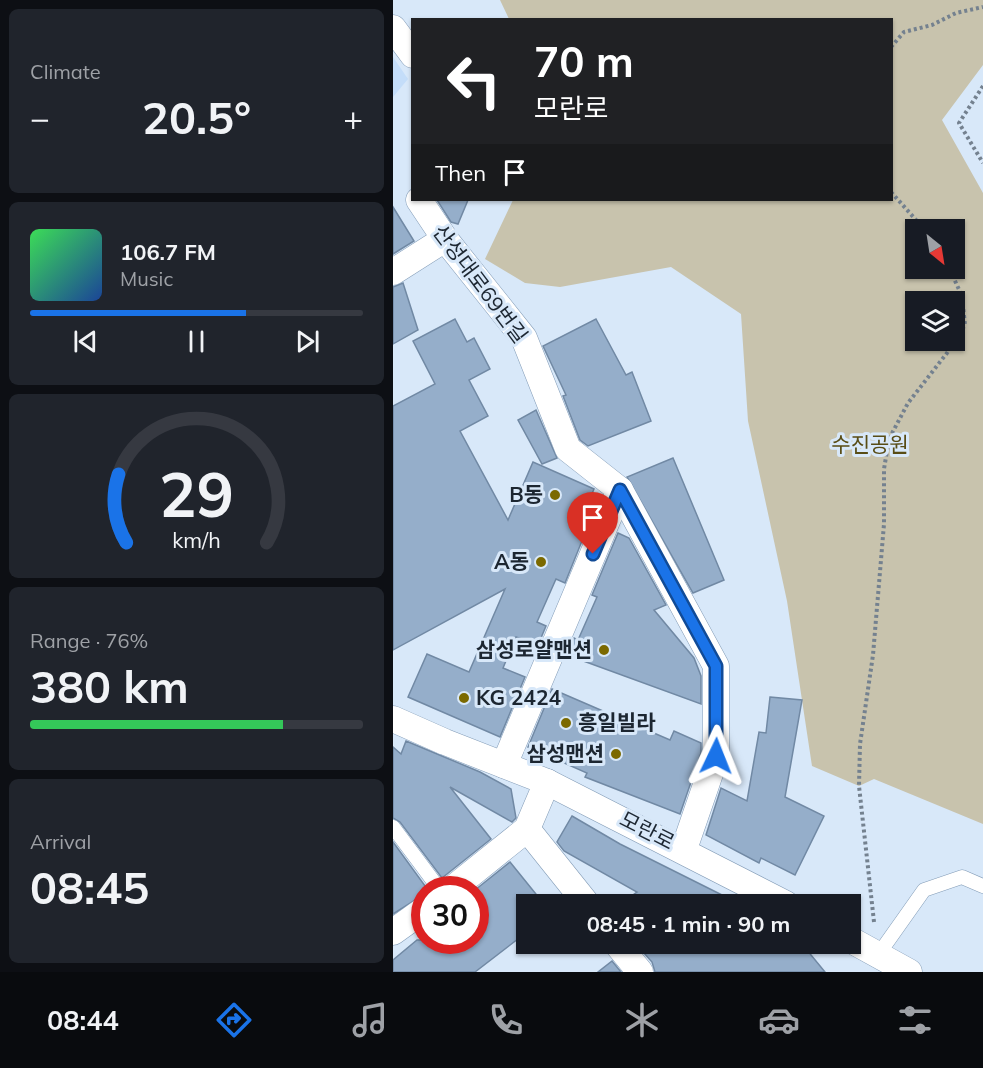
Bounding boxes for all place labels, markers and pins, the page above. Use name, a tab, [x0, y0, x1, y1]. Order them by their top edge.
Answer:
place label: B동	[509, 481, 543, 507]
marker: B동	[548, 488, 562, 502]
pin	[567, 492, 618, 554]
place label: A동	[494, 548, 529, 574]
marker: A동	[534, 555, 548, 569]
place label: 삼성로얄맨션	[476, 636, 592, 662]
marker: 삼성로얄맨션	[597, 643, 611, 657]
place label: KG 2424	[476, 684, 561, 710]
marker: KG 2424	[457, 691, 471, 705]
place label: 흥일빌라	[578, 709, 656, 735]
marker: 흥일빌라	[559, 716, 573, 730]
place label: 삼성맨션	[527, 740, 604, 766]
marker: 삼성맨션	[609, 747, 623, 761]

